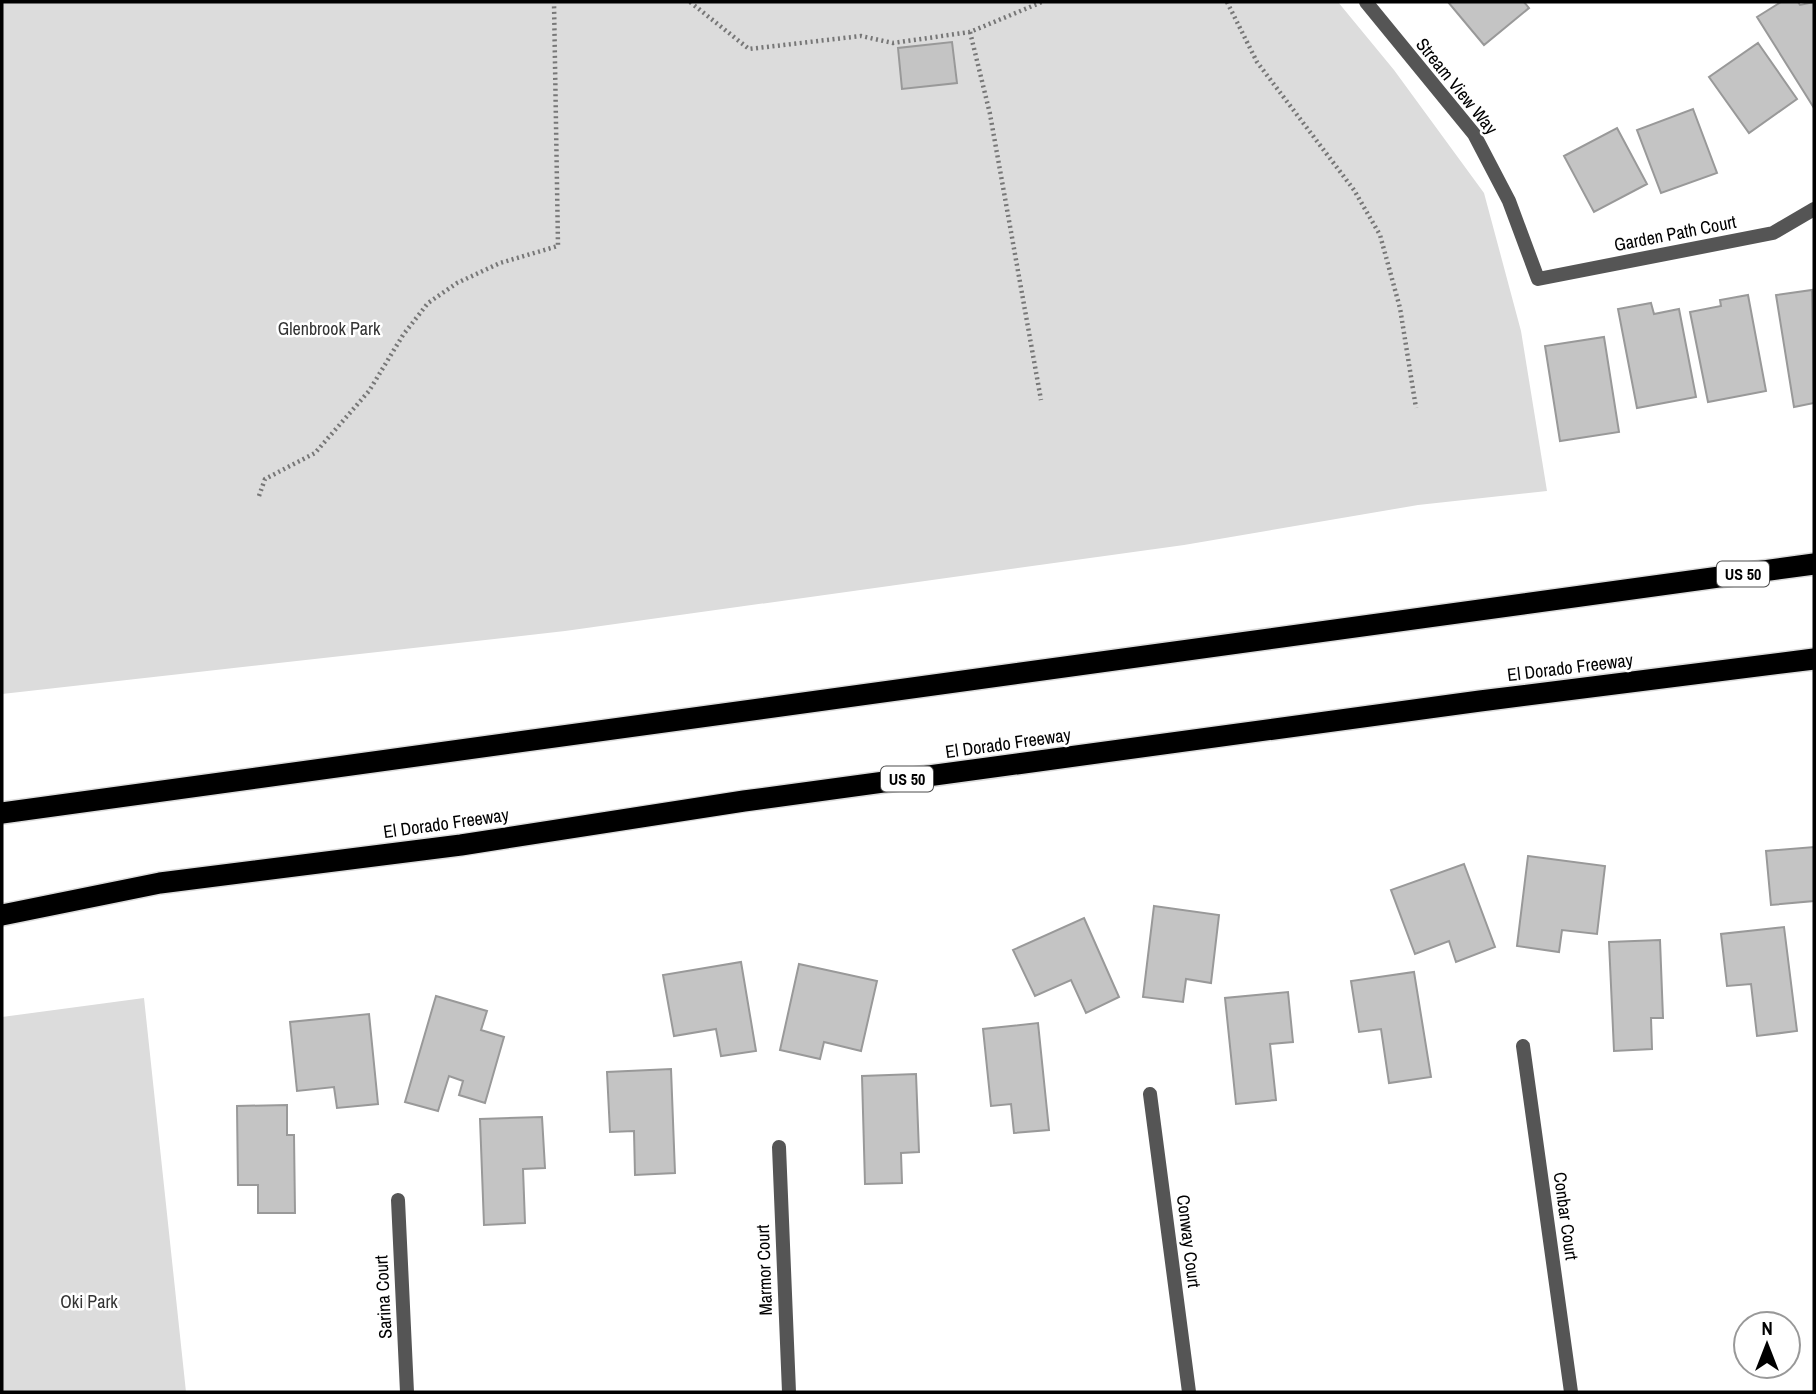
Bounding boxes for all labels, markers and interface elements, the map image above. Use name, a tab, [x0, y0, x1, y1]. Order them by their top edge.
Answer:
street label: Stream View Way	[1410, 33, 1504, 140]
street label: Garden Path Court	[1612, 209, 1738, 257]
park label: Glenbrook Park	[278, 316, 381, 341]
road number: US 50	[1717, 562, 1769, 586]
street label: El Dorado Freeway	[1506, 647, 1635, 687]
street label: El Dorado Freeway	[944, 722, 1073, 764]
road number: US 50	[881, 766, 933, 792]
street label: El Dorado Freeway	[382, 802, 511, 844]
street label: Conbar Court	[1547, 1170, 1585, 1262]
street label: Conway Court	[1171, 1193, 1207, 1289]
street label: Marmor Court	[750, 1224, 778, 1316]
street label: Sarina Court	[368, 1255, 398, 1339]
park label: Oki Park	[60, 1289, 118, 1314]
north arrow	[1732, 1310, 1802, 1380]
text: N	[1761, 1315, 1773, 1341]

